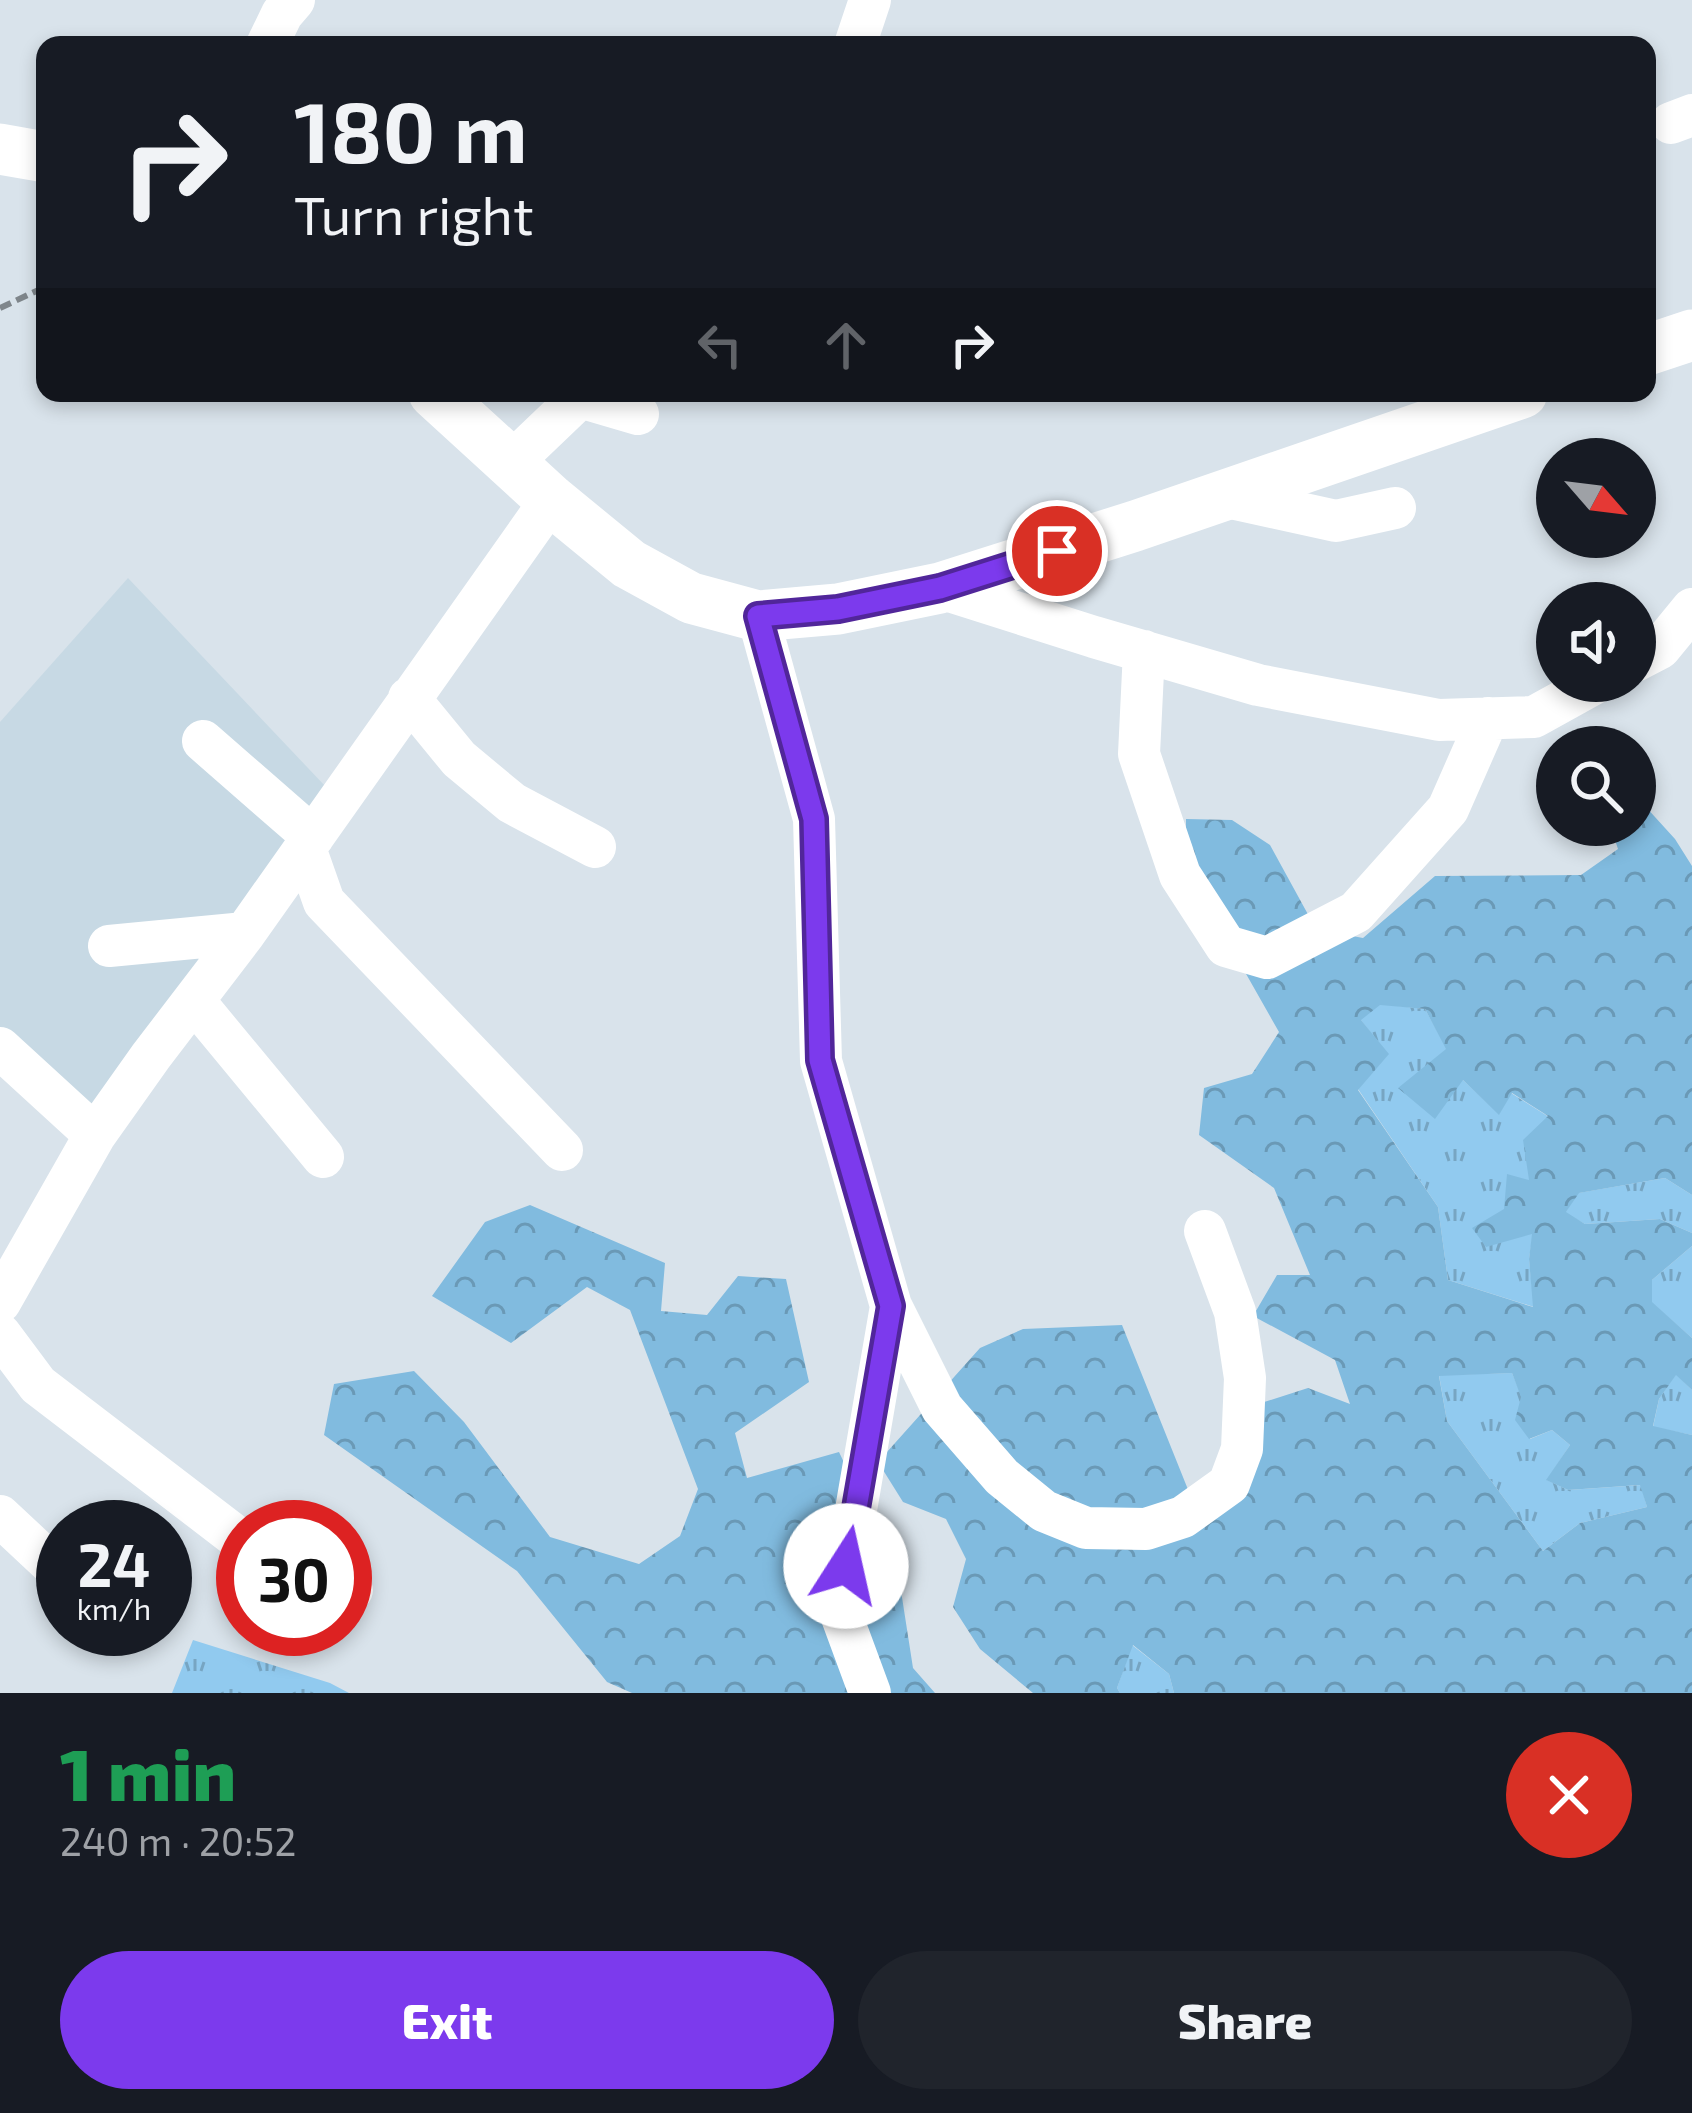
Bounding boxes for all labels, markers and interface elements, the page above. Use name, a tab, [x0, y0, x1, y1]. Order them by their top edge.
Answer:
text: 180 m	[294, 79, 528, 180]
icon: right	[96, 84, 252, 240]
text: Turn right	[294, 181, 534, 246]
icon: left	[687, 312, 753, 378]
icon: ahead	[813, 312, 879, 378]
icon: right	[939, 312, 1005, 378]
north arrow	[1536, 438, 1656, 558]
map controls	[1536, 438, 1656, 846]
pin	[1006, 500, 1108, 602]
icon: arrive	[1024, 518, 1090, 584]
button: sound	[1536, 582, 1656, 702]
button: search	[1536, 726, 1656, 846]
speed limit sign: 30	[216, 1500, 372, 1656]
position arrow	[783, 1503, 909, 1629]
text: 24	[77, 1527, 151, 1599]
text: km/h	[77, 1590, 151, 1626]
text: 1 min	[60, 1729, 236, 1815]
button: close	[1506, 1732, 1632, 1858]
text: 240 m · 20:52	[60, 1817, 296, 1864]
button: Exit	[60, 1951, 834, 2089]
button: Share	[858, 1951, 1632, 2089]

